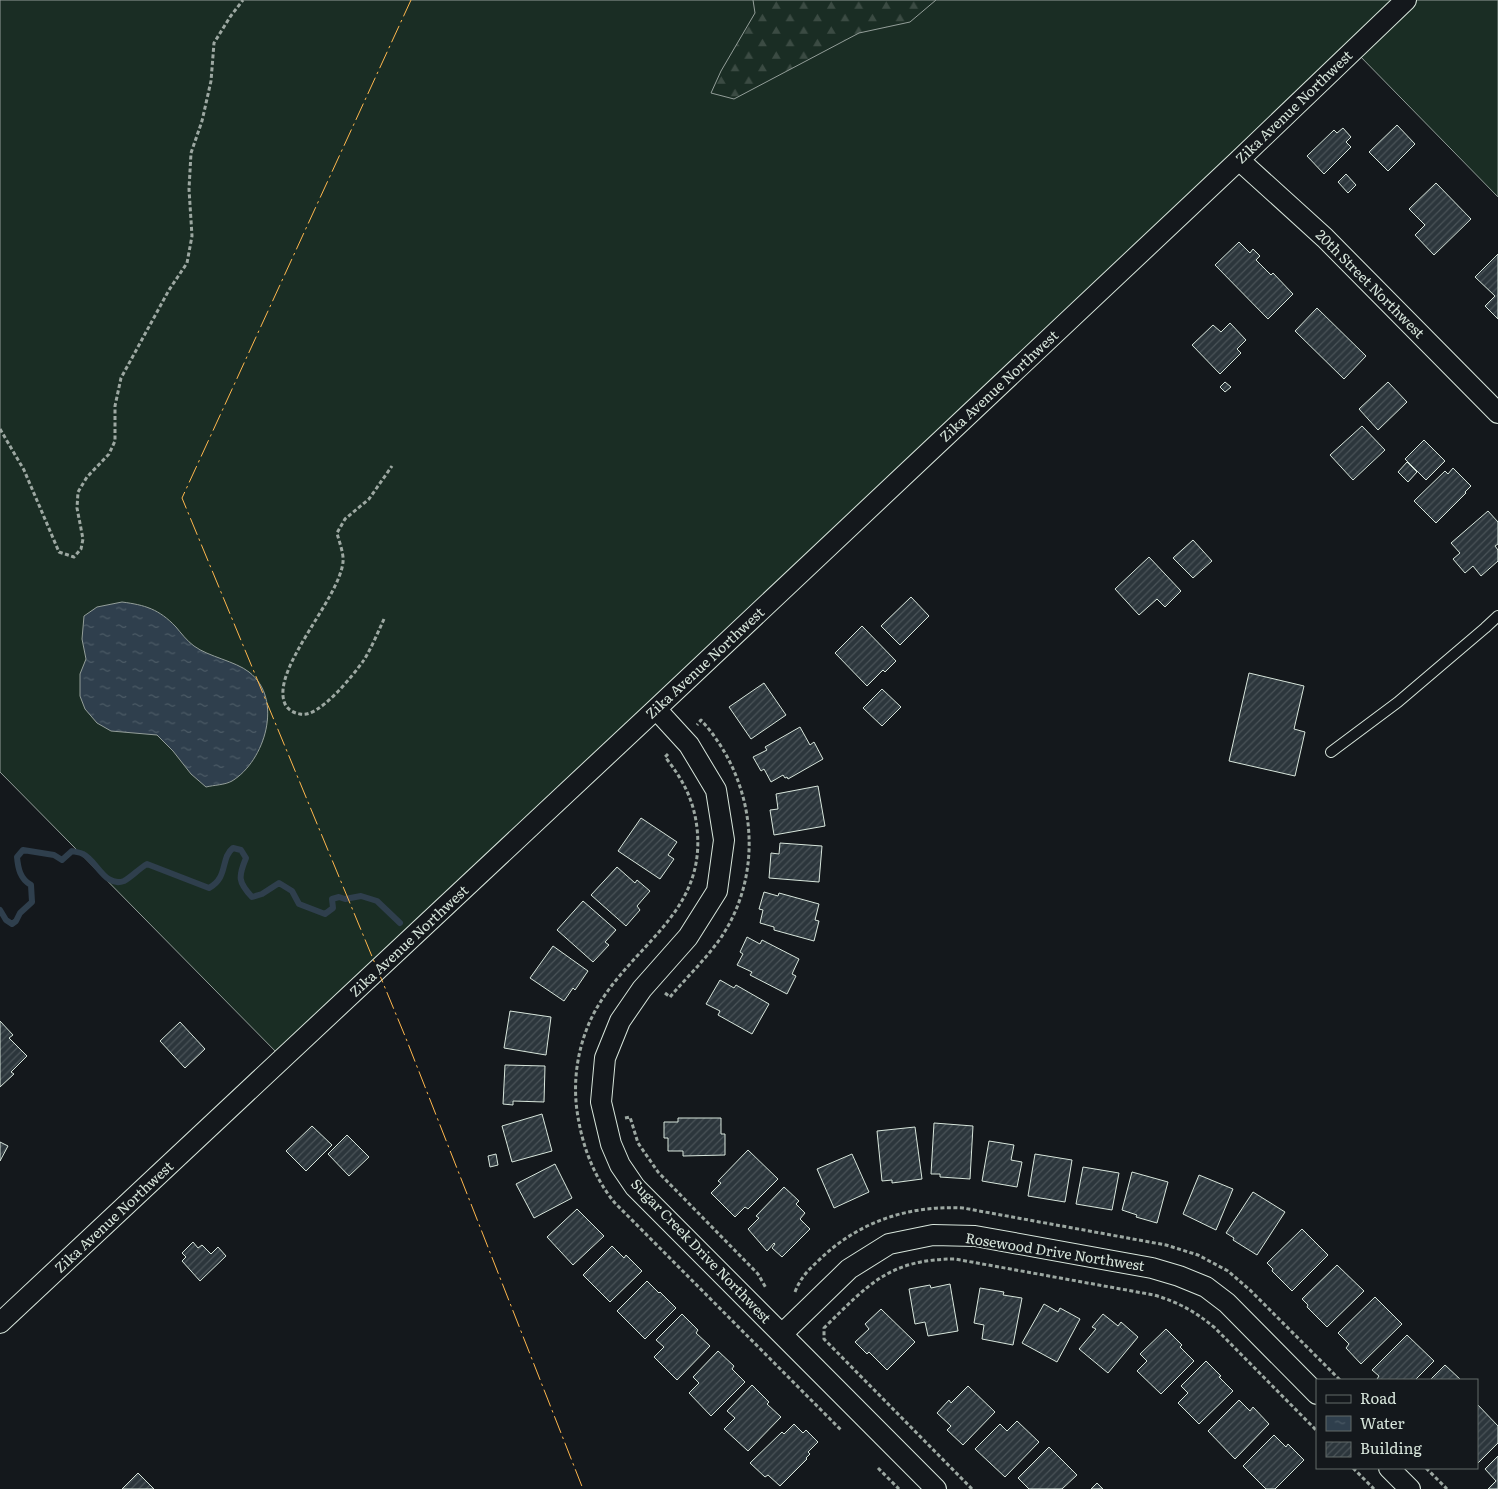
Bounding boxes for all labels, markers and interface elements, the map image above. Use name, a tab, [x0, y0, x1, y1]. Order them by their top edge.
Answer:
street label: Zika Avenue Northwest	[1230, 45, 1356, 167]
street label: 20th Street Northwest	[1312, 224, 1430, 342]
street label: Zika Avenue Northwest	[935, 325, 1062, 446]
street label: Zika Avenue Northwest	[641, 602, 768, 723]
street label: Zika Avenue Northwest	[345, 880, 472, 1001]
street label: Zika Avenue Northwest	[50, 1156, 177, 1277]
street label: Sugar Creek Drive Northwest	[627, 1174, 777, 1327]
street label: Rosewood Drive Northwest	[964, 1227, 1147, 1275]
legend	[1316, 1379, 1478, 1469]
text: Road	[1360, 1386, 1396, 1409]
text: Water	[1360, 1411, 1405, 1434]
text: Building	[1360, 1436, 1422, 1459]

